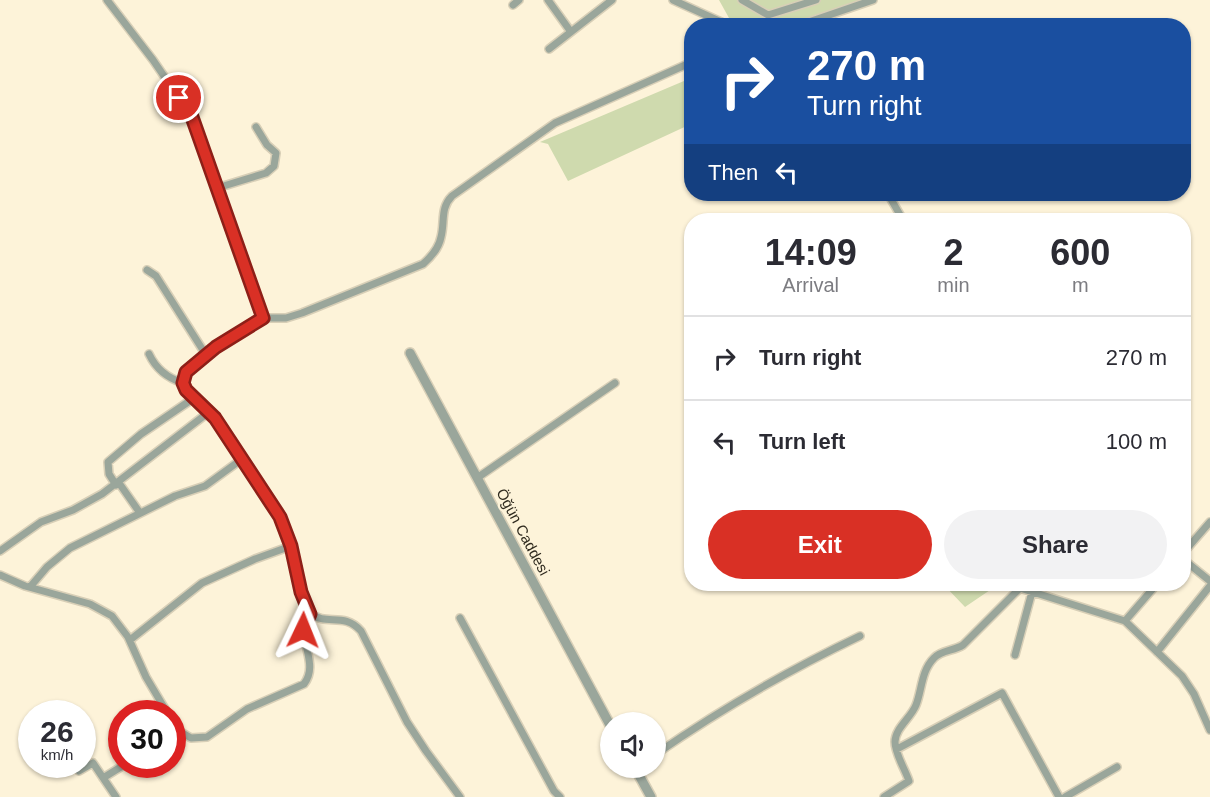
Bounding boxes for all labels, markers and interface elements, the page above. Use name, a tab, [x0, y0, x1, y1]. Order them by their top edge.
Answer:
icon: right	[708, 42, 786, 120]
text: 270 m	[807, 42, 926, 89]
pin	[153, 72, 204, 123]
icon: arrive	[162, 81, 195, 114]
text: Turn right	[807, 91, 922, 121]
icon: left	[770, 156, 803, 189]
text: Then	[708, 160, 758, 185]
text: 14:09	[765, 232, 857, 273]
text: 2	[943, 232, 963, 273]
text: 600	[1050, 232, 1110, 273]
text: Arrival	[782, 274, 839, 296]
text: min	[937, 274, 970, 296]
text: m	[1072, 274, 1089, 296]
icon: right	[708, 342, 741, 375]
text: Turn right	[759, 345, 861, 370]
text: 270 m	[1106, 345, 1167, 370]
icon: left	[708, 426, 741, 459]
text: Turn left	[759, 429, 845, 454]
text: 100 m	[1106, 429, 1167, 454]
street label: Öğün Caddesi	[493, 485, 553, 578]
button: Exit	[708, 510, 932, 579]
button: Share	[944, 510, 1167, 579]
position arrow	[271, 598, 335, 662]
speed limit sign: 30	[108, 700, 186, 778]
map controls	[600, 712, 666, 778]
button: sound	[600, 712, 666, 778]
text: 26	[40, 715, 74, 748]
text: km/h	[41, 746, 73, 763]

